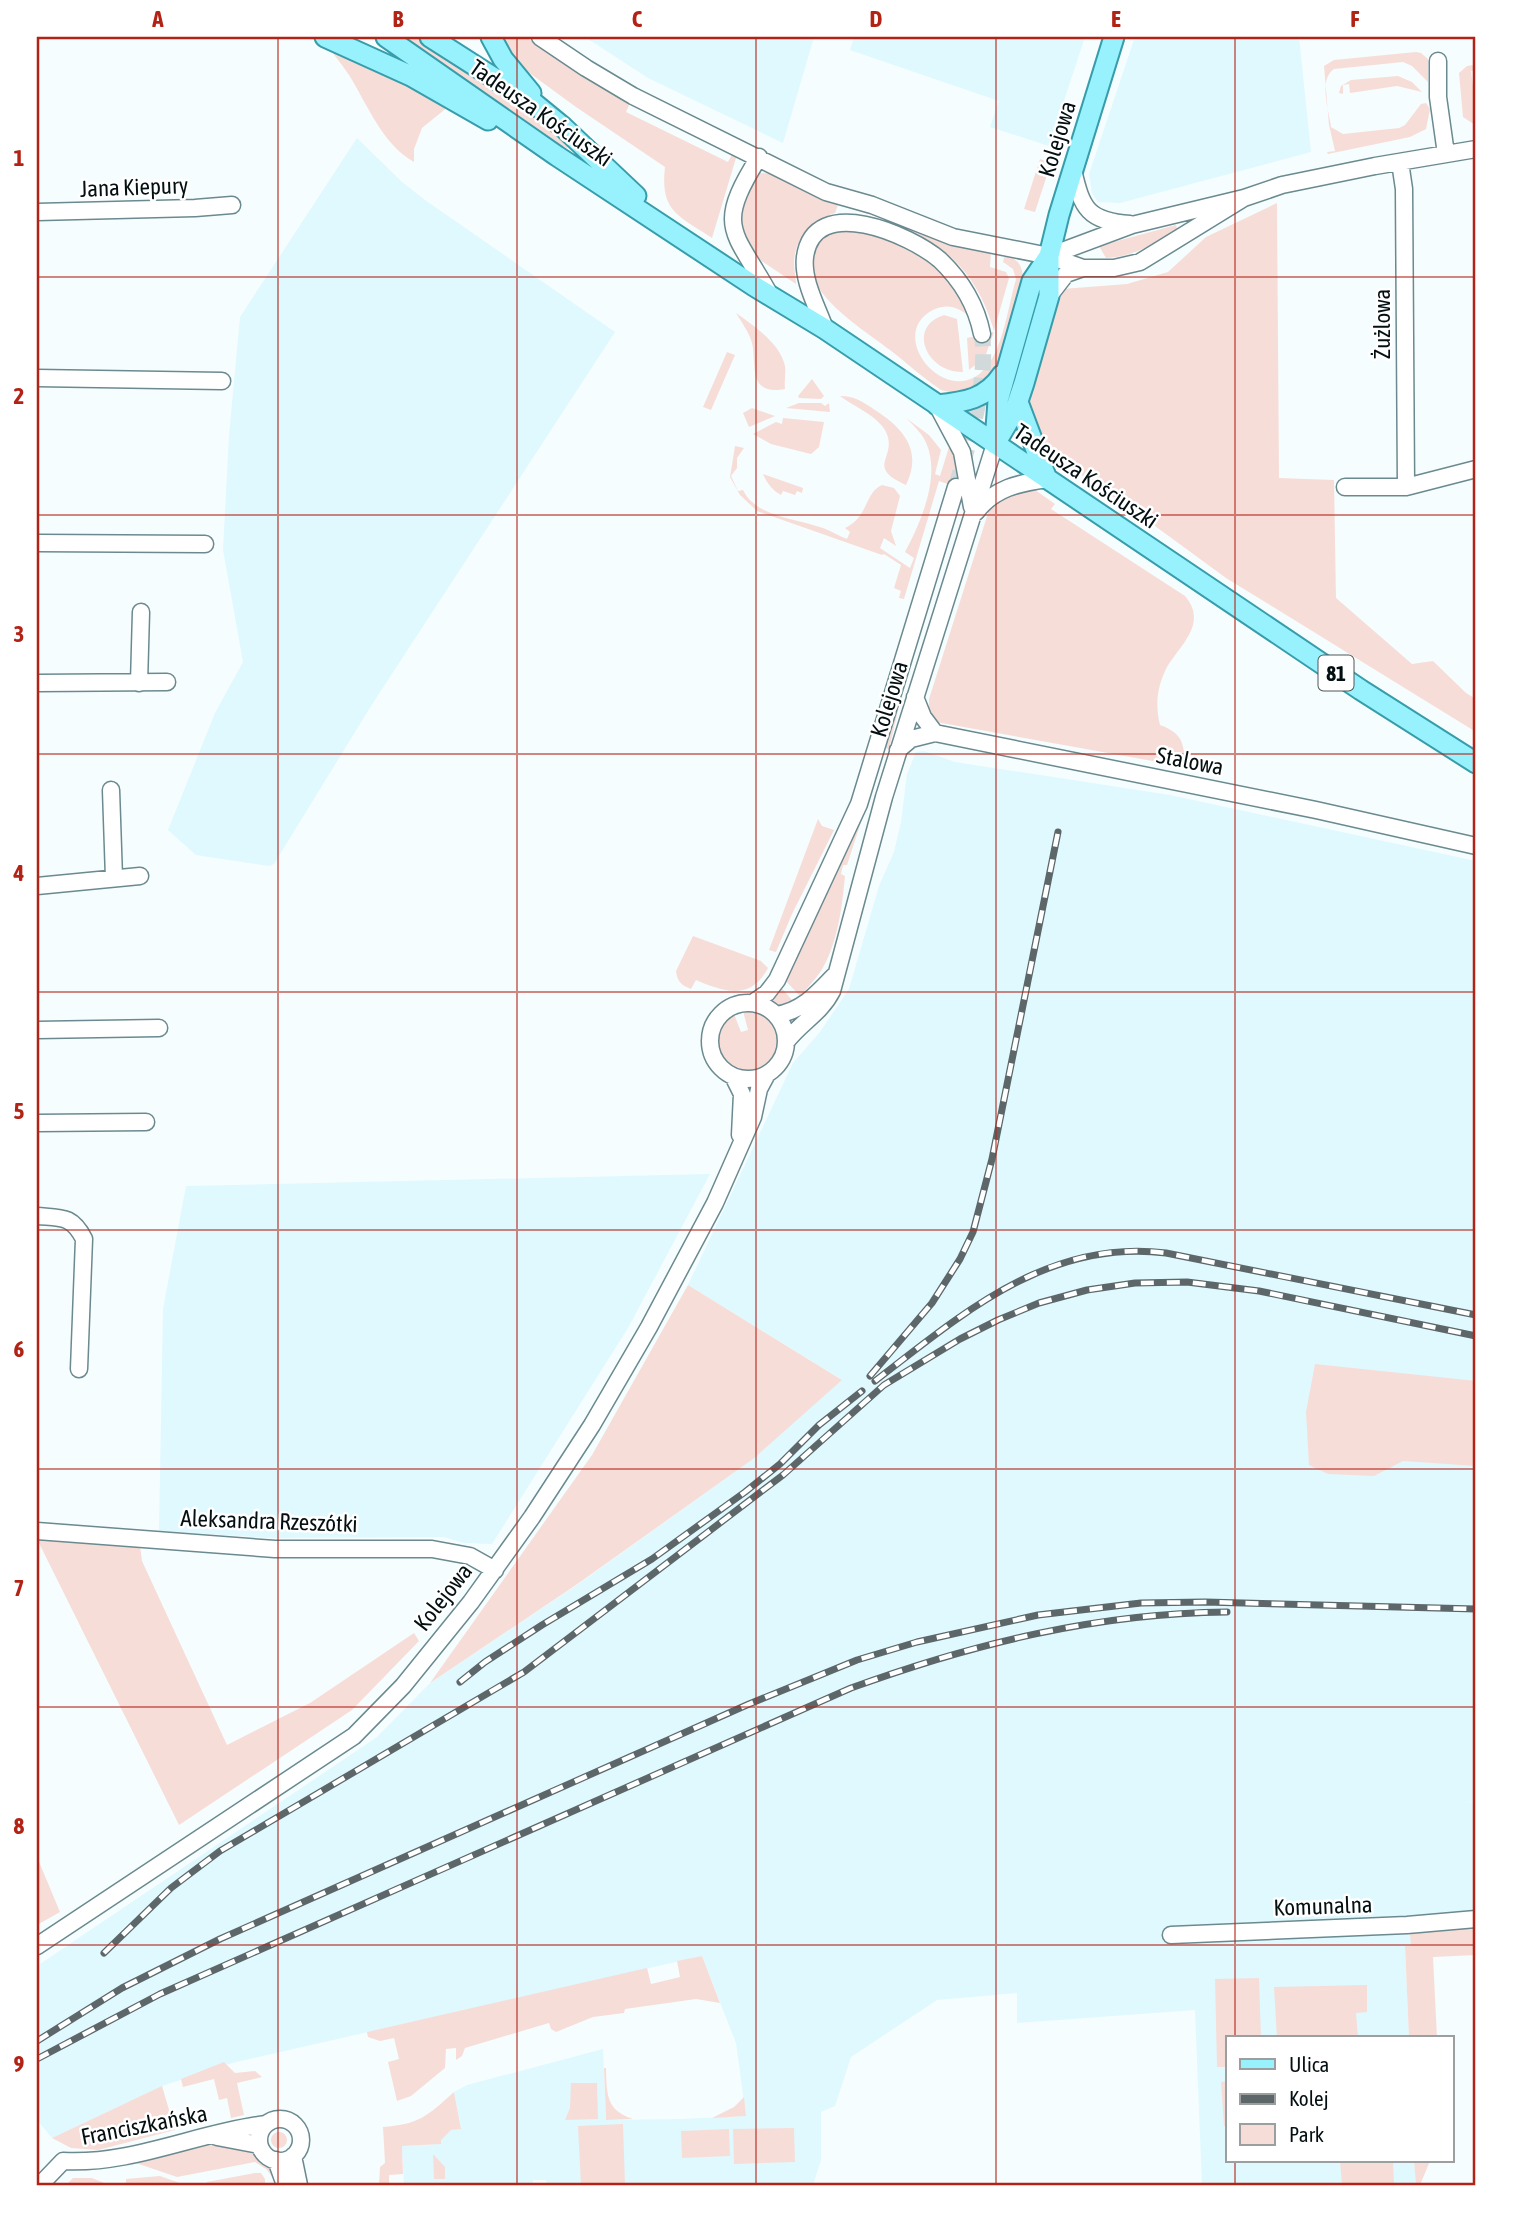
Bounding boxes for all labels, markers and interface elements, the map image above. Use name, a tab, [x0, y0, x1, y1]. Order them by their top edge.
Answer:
text: A	[151, 6, 164, 32]
text: B	[393, 6, 404, 32]
text: C	[632, 6, 643, 32]
text: D	[870, 6, 883, 32]
text: E	[1111, 6, 1121, 32]
text: F	[1350, 6, 1360, 32]
street label: Tadeusza Kościuszki	[465, 54, 617, 172]
street label: Kolejowa	[1033, 98, 1081, 180]
text: 1	[14, 145, 25, 171]
street label: Jana Kiepury	[79, 172, 189, 202]
street label: Żużlowa	[1369, 289, 1395, 359]
text: 2	[14, 383, 24, 409]
street label: Tadeusza Kościuszki	[1009, 418, 1163, 534]
text: 3	[14, 621, 24, 647]
road number: 81	[1318, 656, 1354, 690]
street label: Kolejowa	[865, 658, 913, 740]
street label: Stalowa	[1154, 742, 1226, 780]
text: 4	[13, 860, 25, 886]
text: 5	[14, 1098, 25, 1124]
text: 6	[14, 1336, 25, 1362]
street label: Aleksandra Rzeszótki	[180, 1505, 358, 1537]
street label: Kolejowa	[409, 1558, 477, 1636]
text: 7	[14, 1575, 24, 1601]
text: 8	[14, 1813, 25, 1839]
street label: Komunalna	[1273, 1891, 1373, 1921]
legend	[1226, 2036, 1454, 2162]
text: 9	[14, 2051, 25, 2077]
text: Ulica	[1289, 2052, 1329, 2076]
text: Kolej	[1289, 2086, 1328, 2110]
street label: Franciszkańska	[79, 2100, 209, 2150]
text: Park	[1289, 2122, 1324, 2146]

